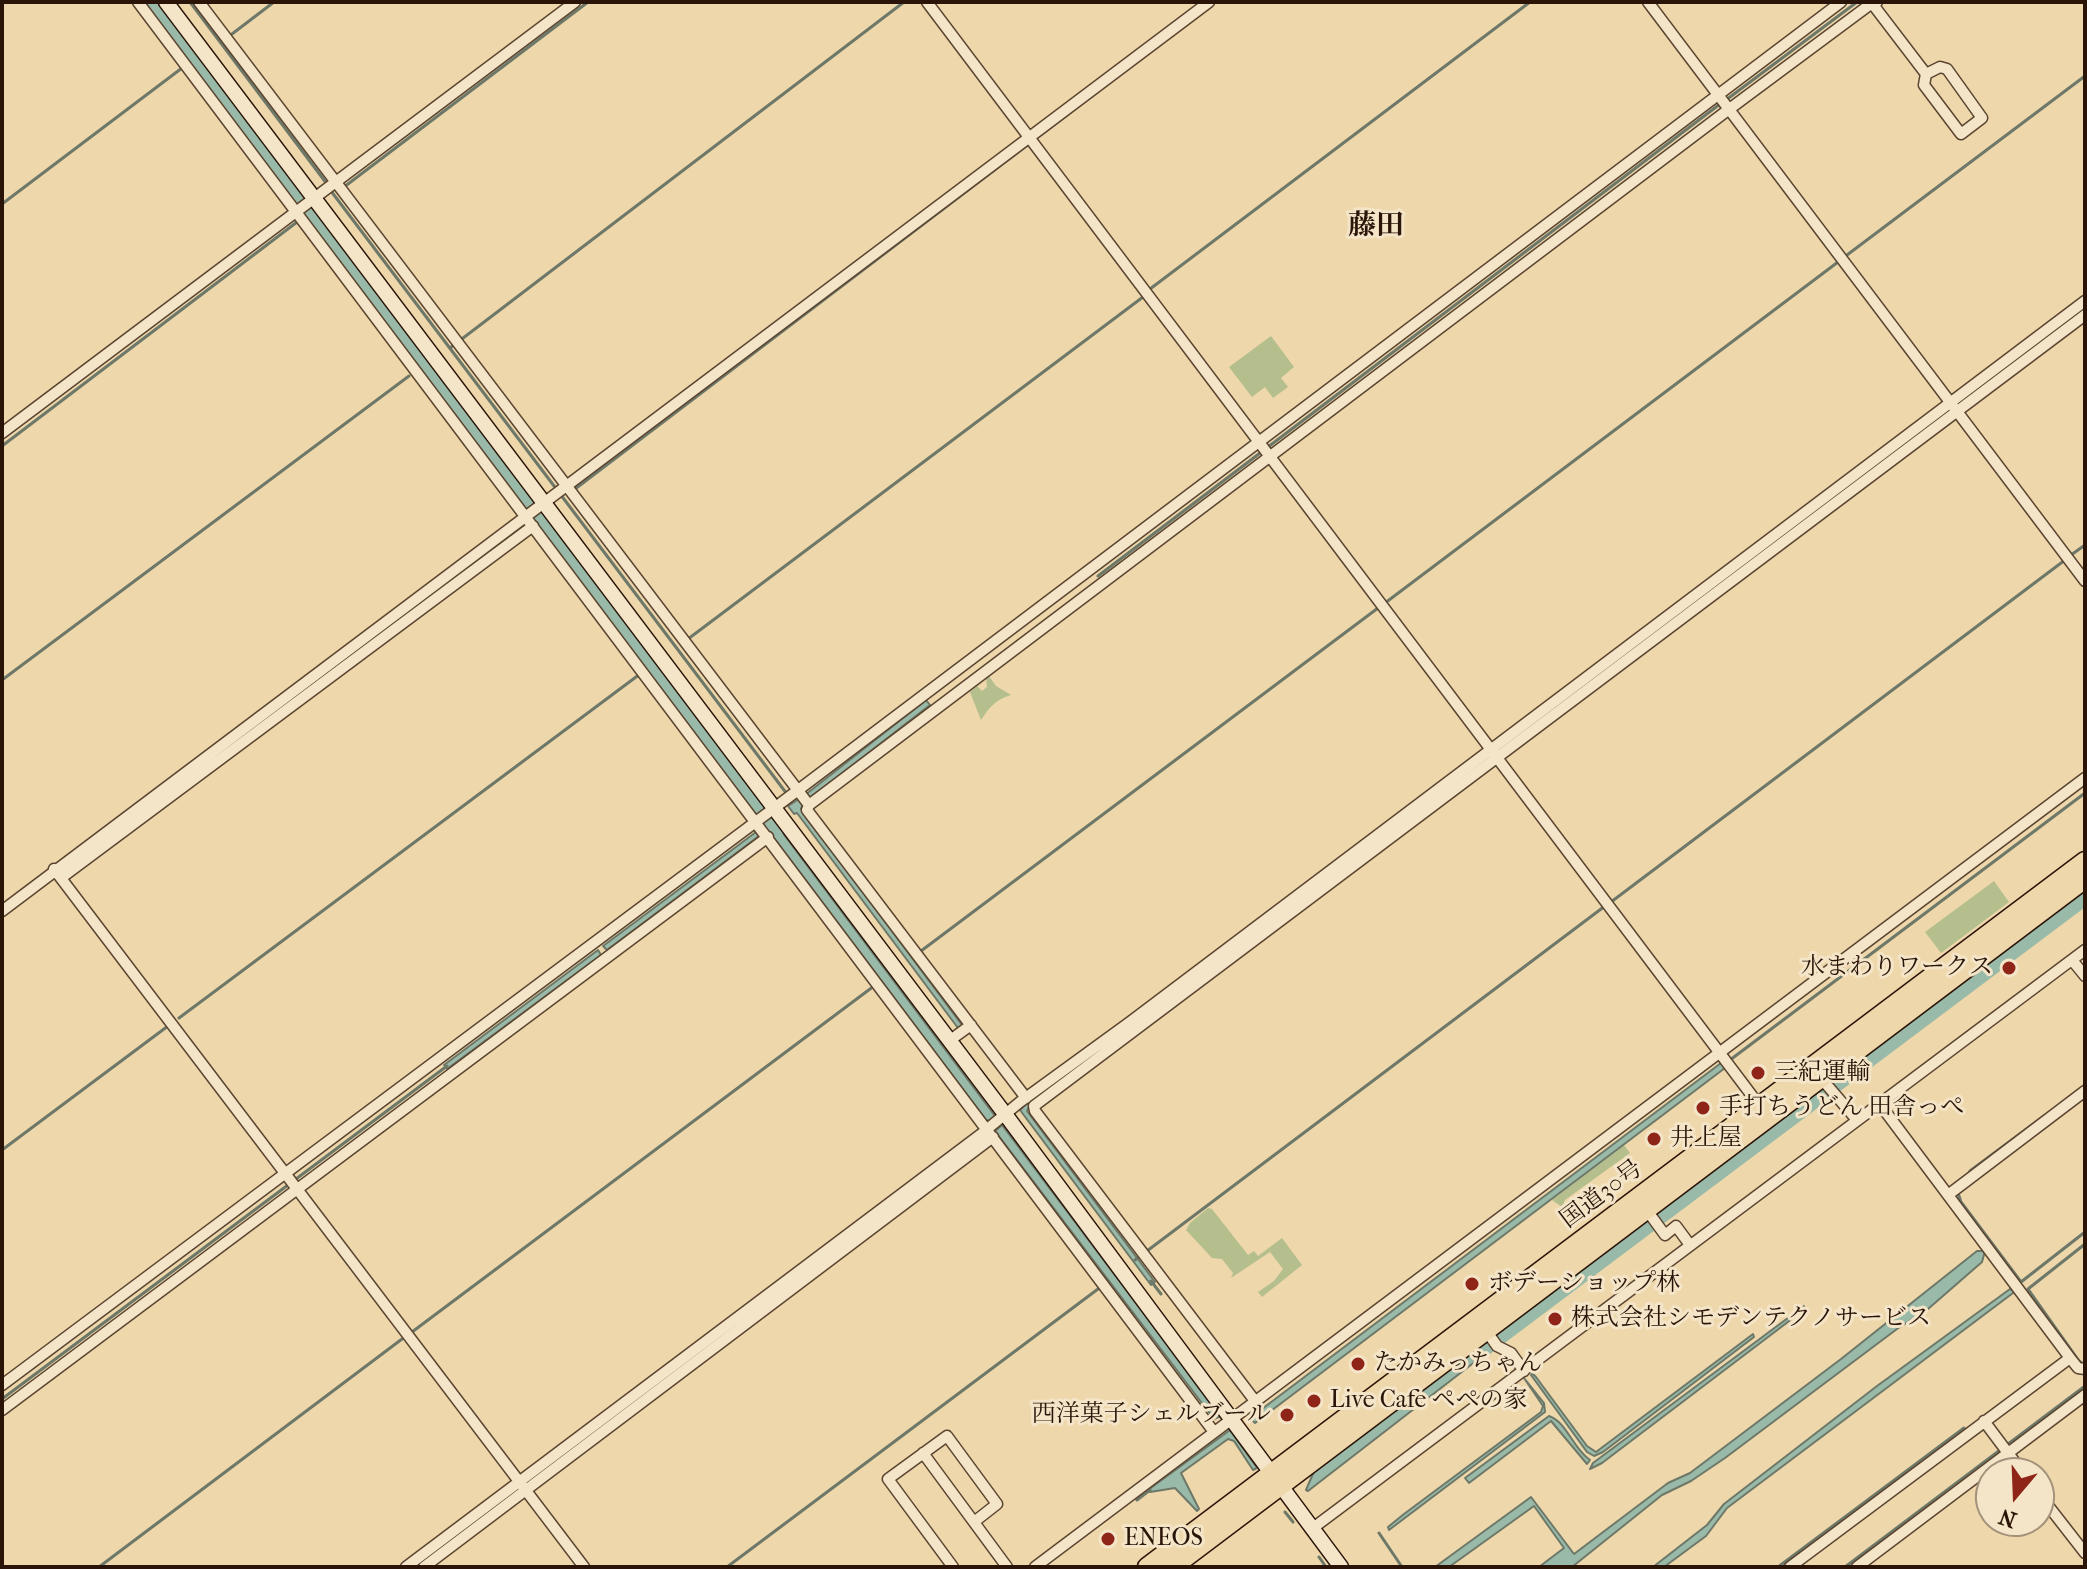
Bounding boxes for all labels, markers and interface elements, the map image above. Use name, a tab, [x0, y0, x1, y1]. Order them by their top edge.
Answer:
district label: 藤田	[1348, 210, 1404, 244]
place label: 水まわりワークス	[1801, 954, 1993, 982]
marker: 水まわりワークス	[2000, 959, 2018, 977]
place label: 三紀運輸	[1774, 1059, 1870, 1087]
marker: 三紀運輸	[1749, 1064, 1767, 1082]
place label: 手打ちうどん 田舎っぺ	[1719, 1094, 1964, 1122]
marker: 手打ちうどん 田舎っぺ	[1694, 1099, 1712, 1117]
place label: 井上屋	[1670, 1125, 1742, 1153]
marker: 井上屋	[1645, 1130, 1663, 1148]
street label: 国道30号	[1555, 1155, 1649, 1235]
place label: ボデーショップ林	[1488, 1270, 1680, 1298]
marker: ボデーショップ林	[1463, 1275, 1481, 1293]
place label: 株式会社シモデンテクノサービス	[1571, 1305, 1931, 1333]
marker: 株式会社シモデンテクノサービス	[1546, 1310, 1564, 1328]
place label: たかみっちゃん	[1374, 1350, 1542, 1378]
marker: たかみっちゃん	[1349, 1355, 1367, 1373]
place label: Live Cafe ペペの家	[1330, 1387, 1528, 1415]
marker: Live Cafe ペペの家	[1305, 1392, 1323, 1410]
place label: 西洋菓子シェルブール	[1032, 1401, 1271, 1429]
marker: 西洋菓子シェルブール	[1278, 1406, 1296, 1424]
north arrow	[1975, 1457, 2055, 1537]
text: N	[1996, 1503, 2020, 1533]
place label: ENEOS	[1124, 1525, 1203, 1553]
marker: ENEOS	[1099, 1530, 1117, 1548]

